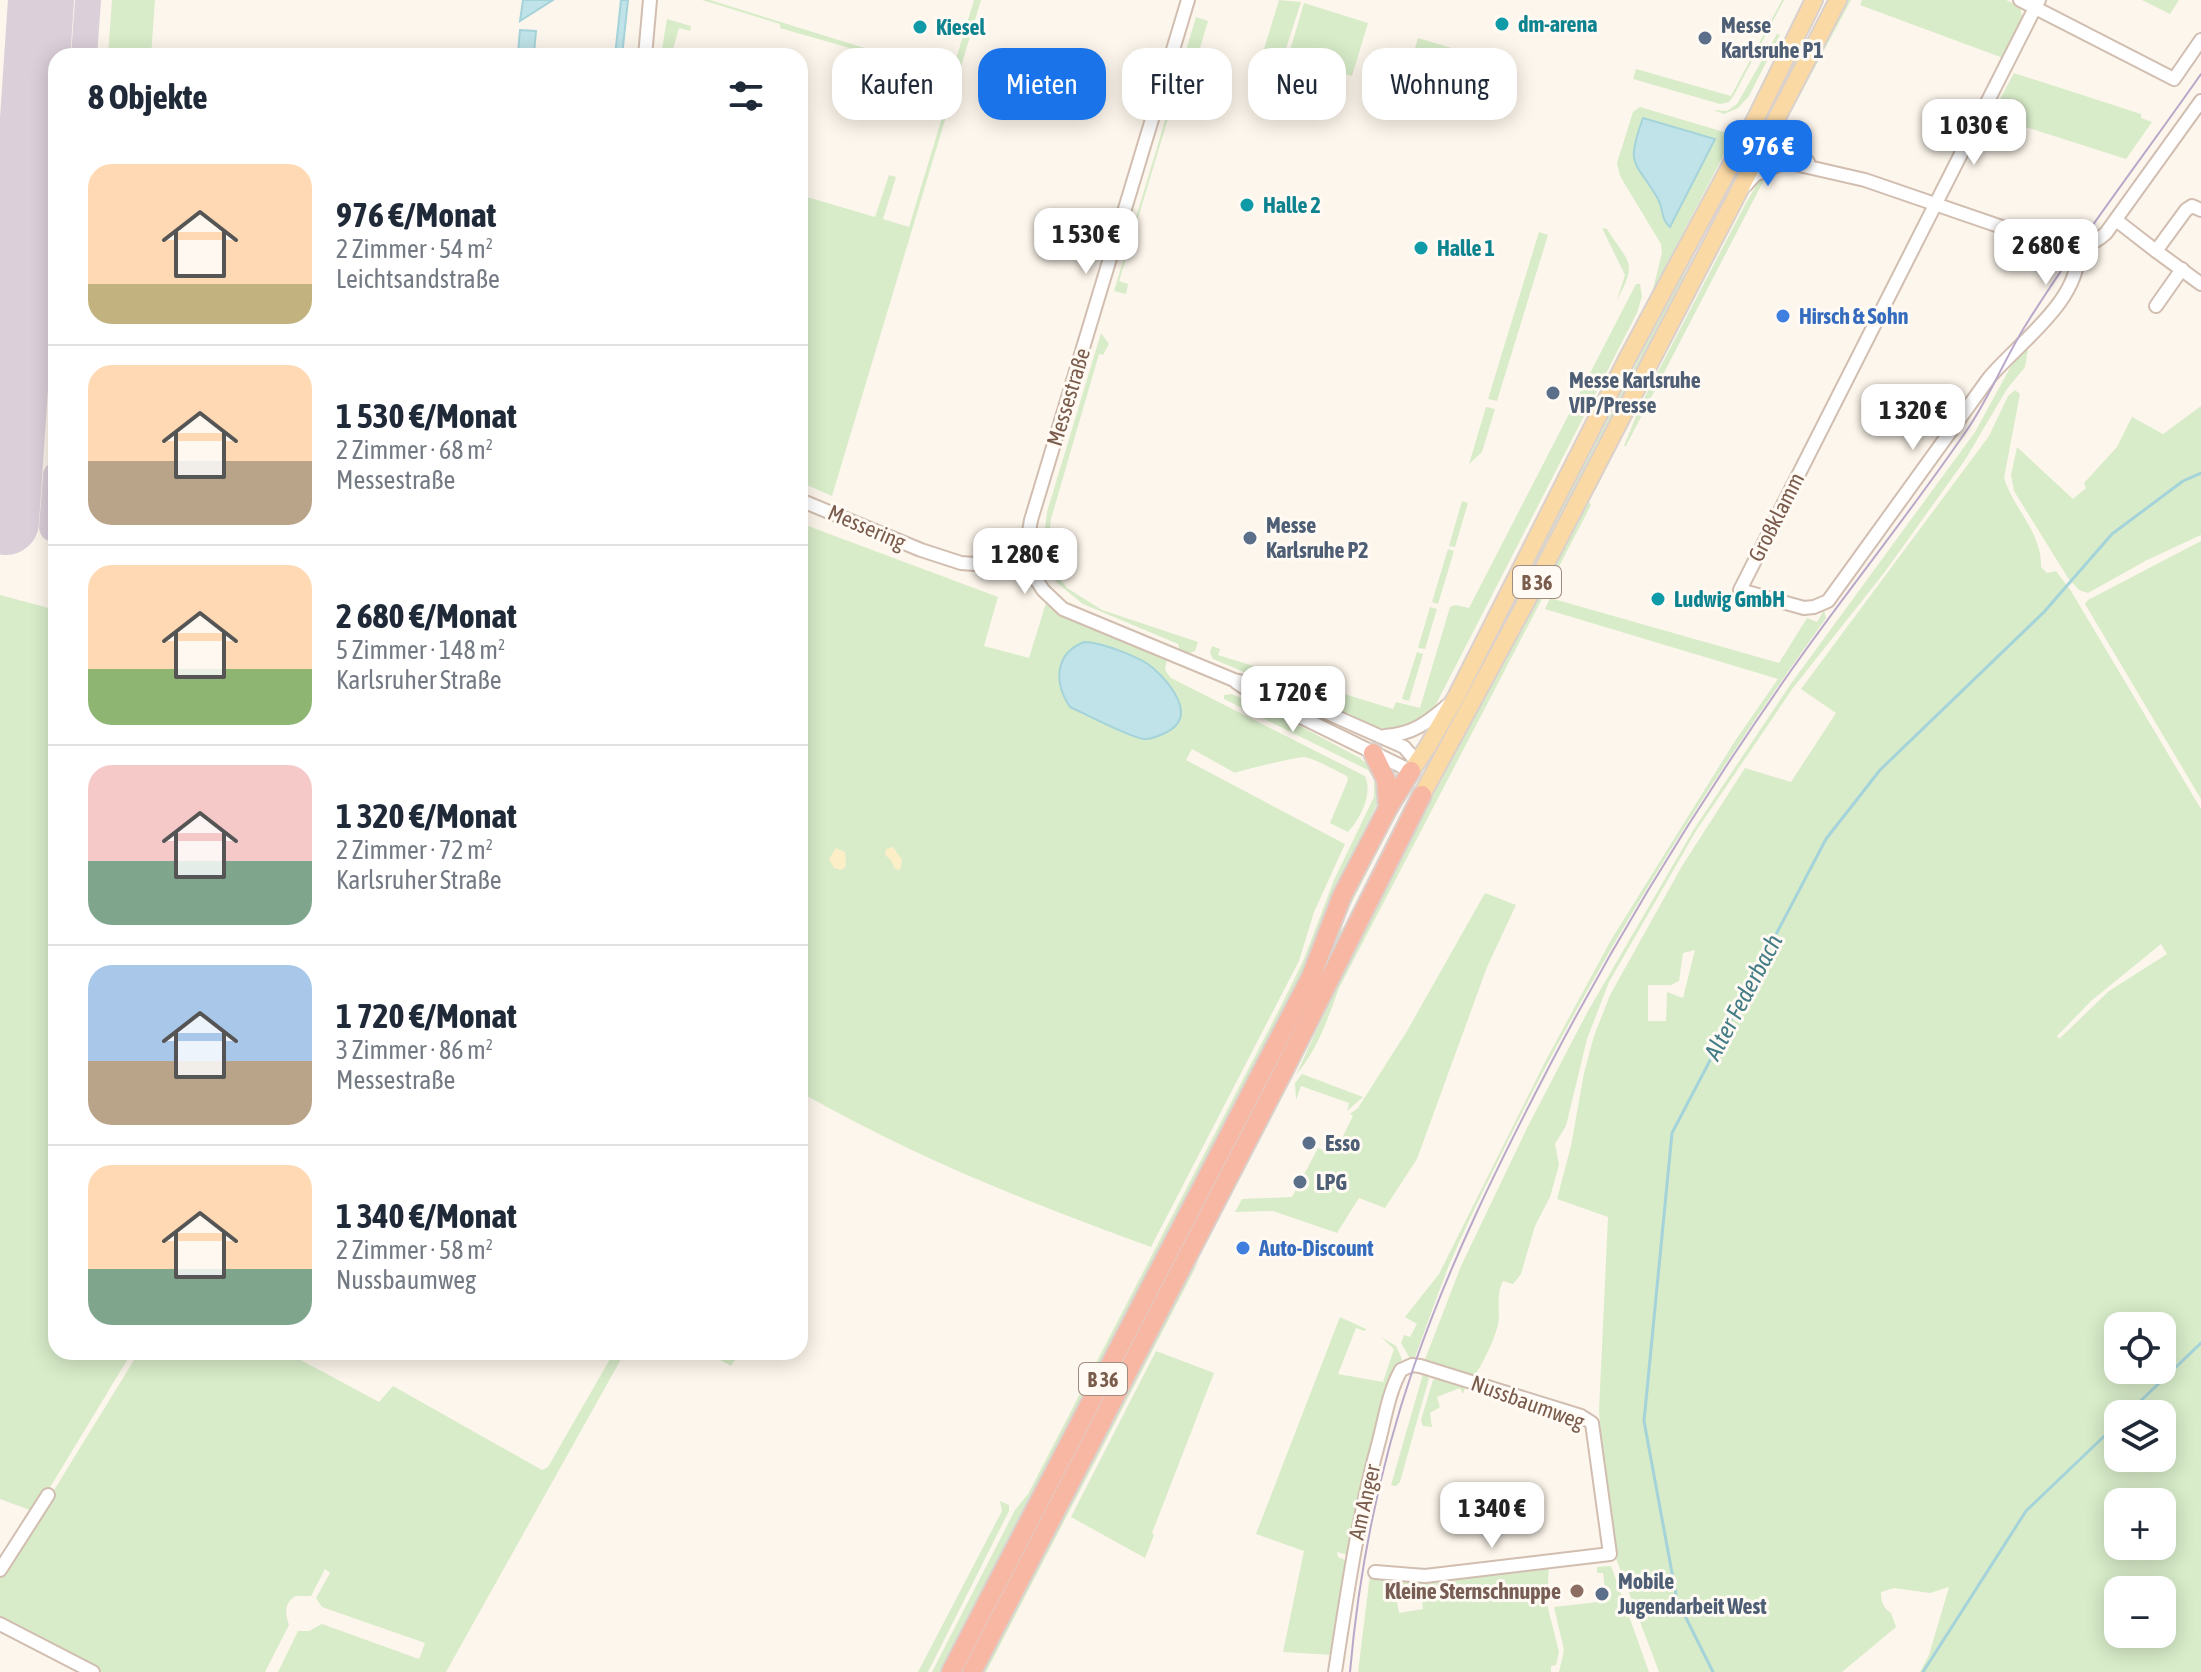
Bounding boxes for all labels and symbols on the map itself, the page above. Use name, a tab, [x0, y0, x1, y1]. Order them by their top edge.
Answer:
place label: dm-arena	[1518, 11, 1597, 37]
place label: Messe Karlsruhe P1	[1721, 12, 1824, 63]
place label: Kiesel	[936, 14, 987, 40]
marker: dm-arena	[1493, 15, 1511, 33]
marker: Kiesel	[911, 18, 929, 36]
marker: Messe Karlsruhe P1	[1696, 29, 1714, 47]
pin: 1 030 €	[1900, 99, 2048, 167]
pin: 976 €	[1712, 120, 1824, 188]
place label: Halle 2	[1263, 192, 1321, 218]
marker: Halle 2	[1238, 196, 1256, 214]
pin: 1 530 €	[1012, 208, 1160, 276]
pin: 2 680 €	[1972, 219, 2120, 287]
place label: Halle 1	[1437, 235, 1495, 261]
marker: Halle 1	[1412, 239, 1430, 257]
place label: Hirsch & Sohn	[1799, 303, 1908, 329]
marker: Hirsch & Sohn	[1774, 307, 1792, 325]
street label: Messestraße	[1041, 345, 1095, 449]
place label: Messe Karlsruhe VIP/Presse	[1568, 367, 1701, 418]
marker: Messe Karlsruhe VIP/Presse	[1544, 384, 1562, 402]
pin: 1 320 €	[1839, 384, 1987, 452]
street label: Großklamm	[1743, 468, 1809, 566]
street label: Messering	[824, 499, 910, 555]
place label: Messe Karlsruhe P2	[1266, 512, 1369, 563]
pin: 1 280 €	[951, 528, 1099, 596]
marker: Messe Karlsruhe P2	[1241, 529, 1259, 547]
road number: B 36	[1513, 566, 1561, 598]
place label: Ludwig GmbH	[1674, 586, 1785, 612]
marker: Ludwig GmbH	[1649, 590, 1667, 608]
pin: 1 720 €	[1219, 666, 1367, 734]
water label: Alter Federbach	[1698, 929, 1787, 1065]
place label: Esso	[1325, 1130, 1360, 1156]
marker: Esso	[1300, 1134, 1318, 1152]
place label: LPG	[1316, 1169, 1347, 1195]
marker: LPG	[1291, 1173, 1309, 1191]
place label: Auto-Discount	[1258, 1235, 1374, 1261]
marker: Auto-Discount	[1234, 1239, 1252, 1257]
road number: B 36	[1079, 1363, 1127, 1395]
street label: Nussbaumweg	[1468, 1369, 1589, 1435]
street label: Am Anger	[1343, 1461, 1385, 1542]
pin: 1 340 €	[1418, 1482, 1566, 1550]
place label: Mobile Jugendarbeit West	[1617, 1568, 1767, 1619]
place label: Kleine Sternschnuppe	[1385, 1578, 1561, 1604]
marker: Kleine Sternschnuppe	[1568, 1582, 1586, 1600]
marker: Mobile Jugendarbeit West	[1593, 1585, 1611, 1603]

